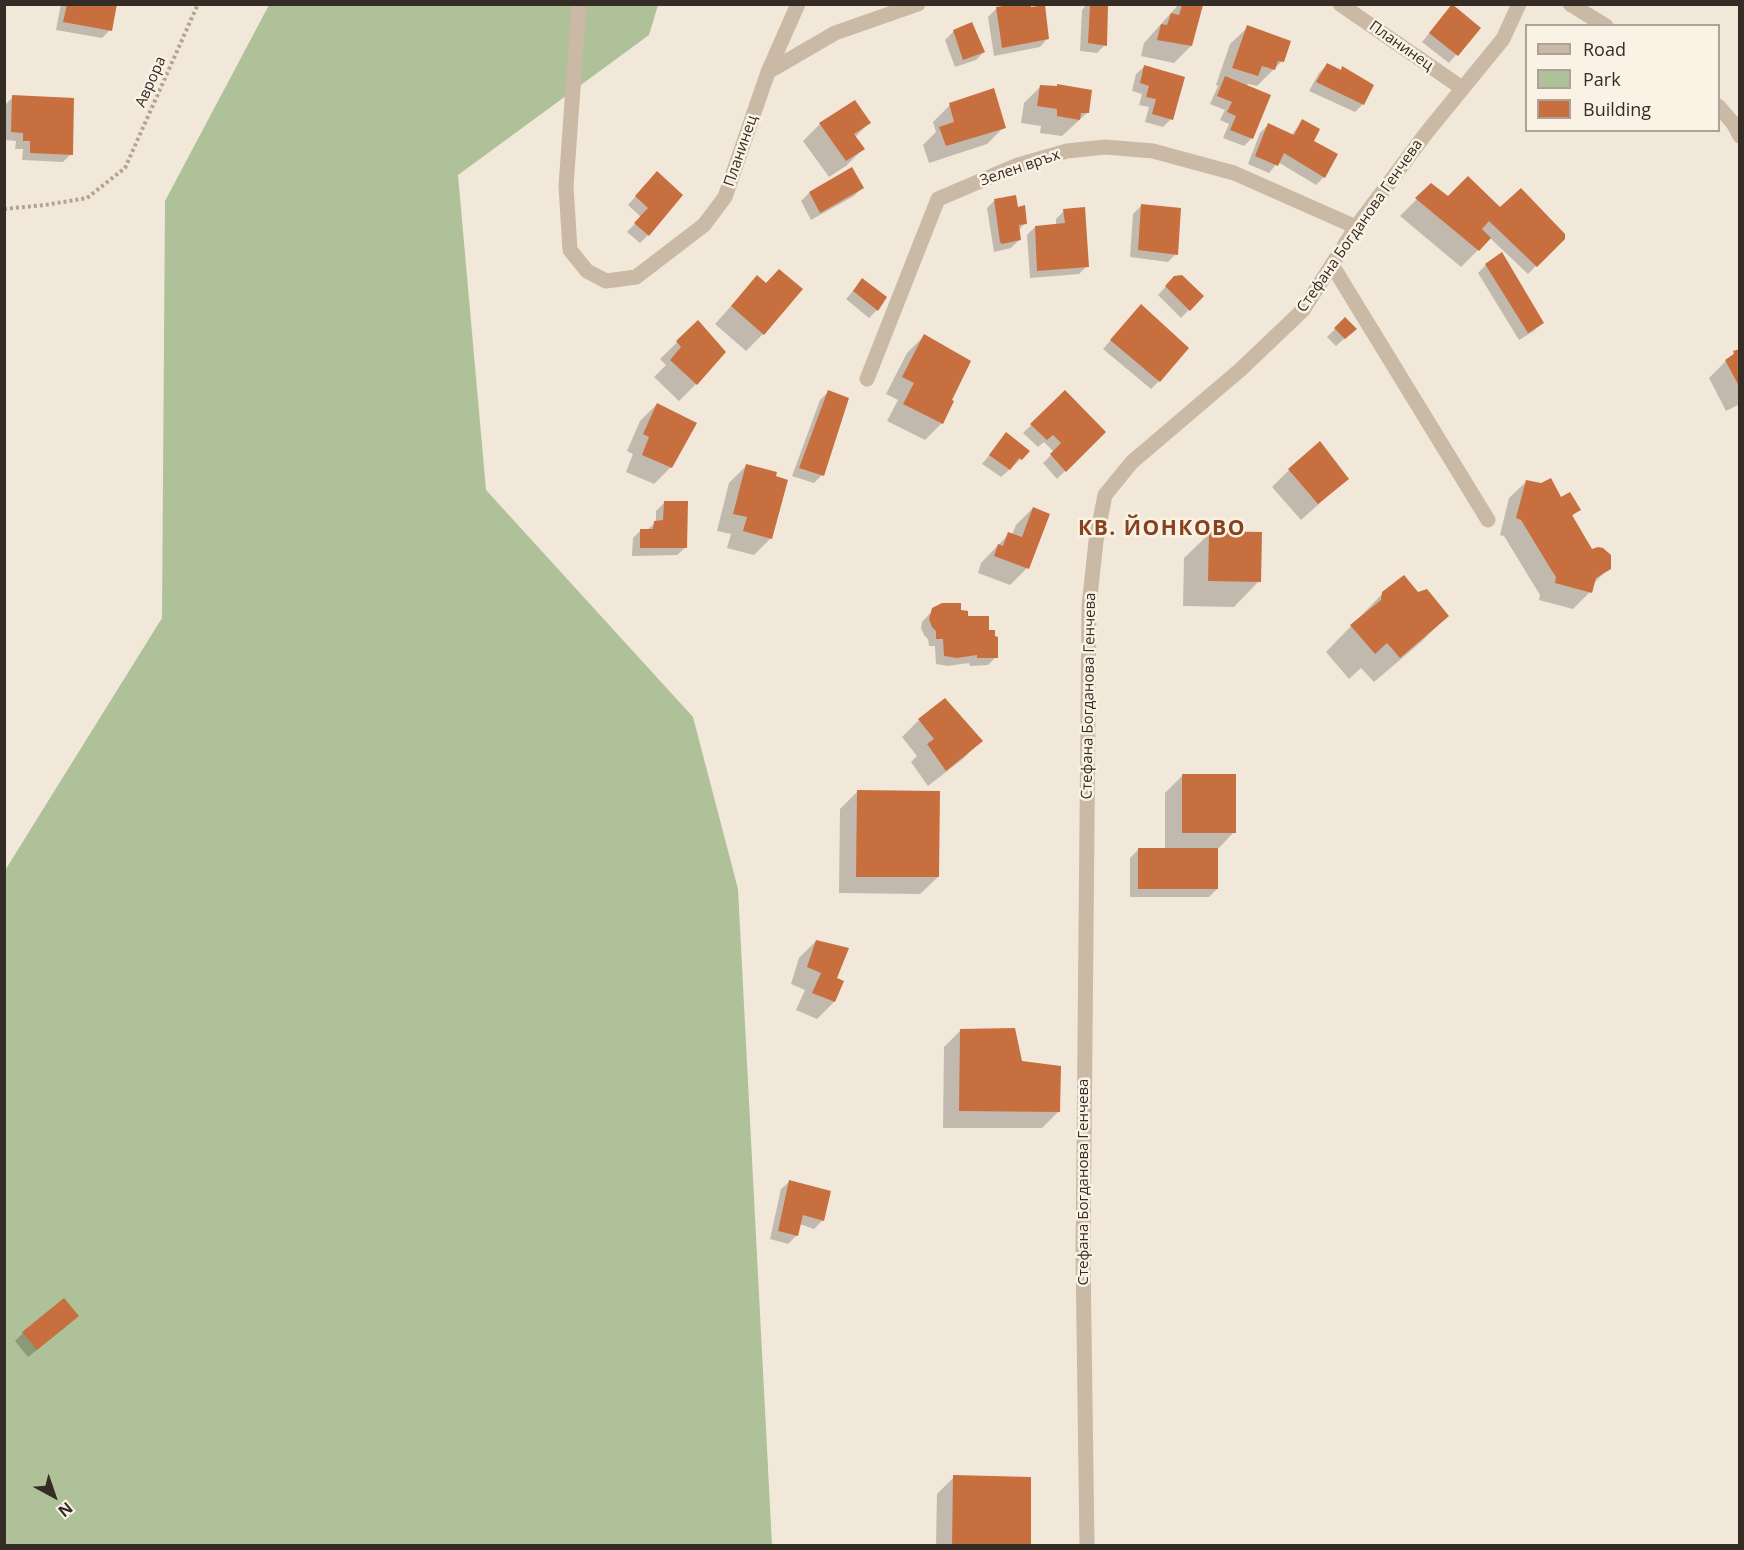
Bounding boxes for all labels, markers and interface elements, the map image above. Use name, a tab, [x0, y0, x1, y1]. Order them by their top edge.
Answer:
street label: Планинец	[1365, 17, 1437, 75]
legend	[1525, 24, 1720, 132]
text: Road	[1583, 37, 1626, 61]
street label: Аврора	[132, 54, 170, 110]
text: Park	[1583, 67, 1621, 91]
text: Building	[1583, 97, 1651, 121]
street label: Планинец	[720, 113, 762, 189]
street label: Стефана Богданова Генчева	[1293, 136, 1427, 316]
street label: Зелен връх	[978, 146, 1062, 190]
district label: КВ. ЙОНКОВО	[1078, 516, 1246, 542]
street label: Стефана Богданова Генчева	[1078, 592, 1100, 800]
street label: Стефана Богданова Генчева	[1075, 1079, 1093, 1285]
north arrow	[24, 1466, 84, 1526]
text: N	[54, 1497, 78, 1522]

